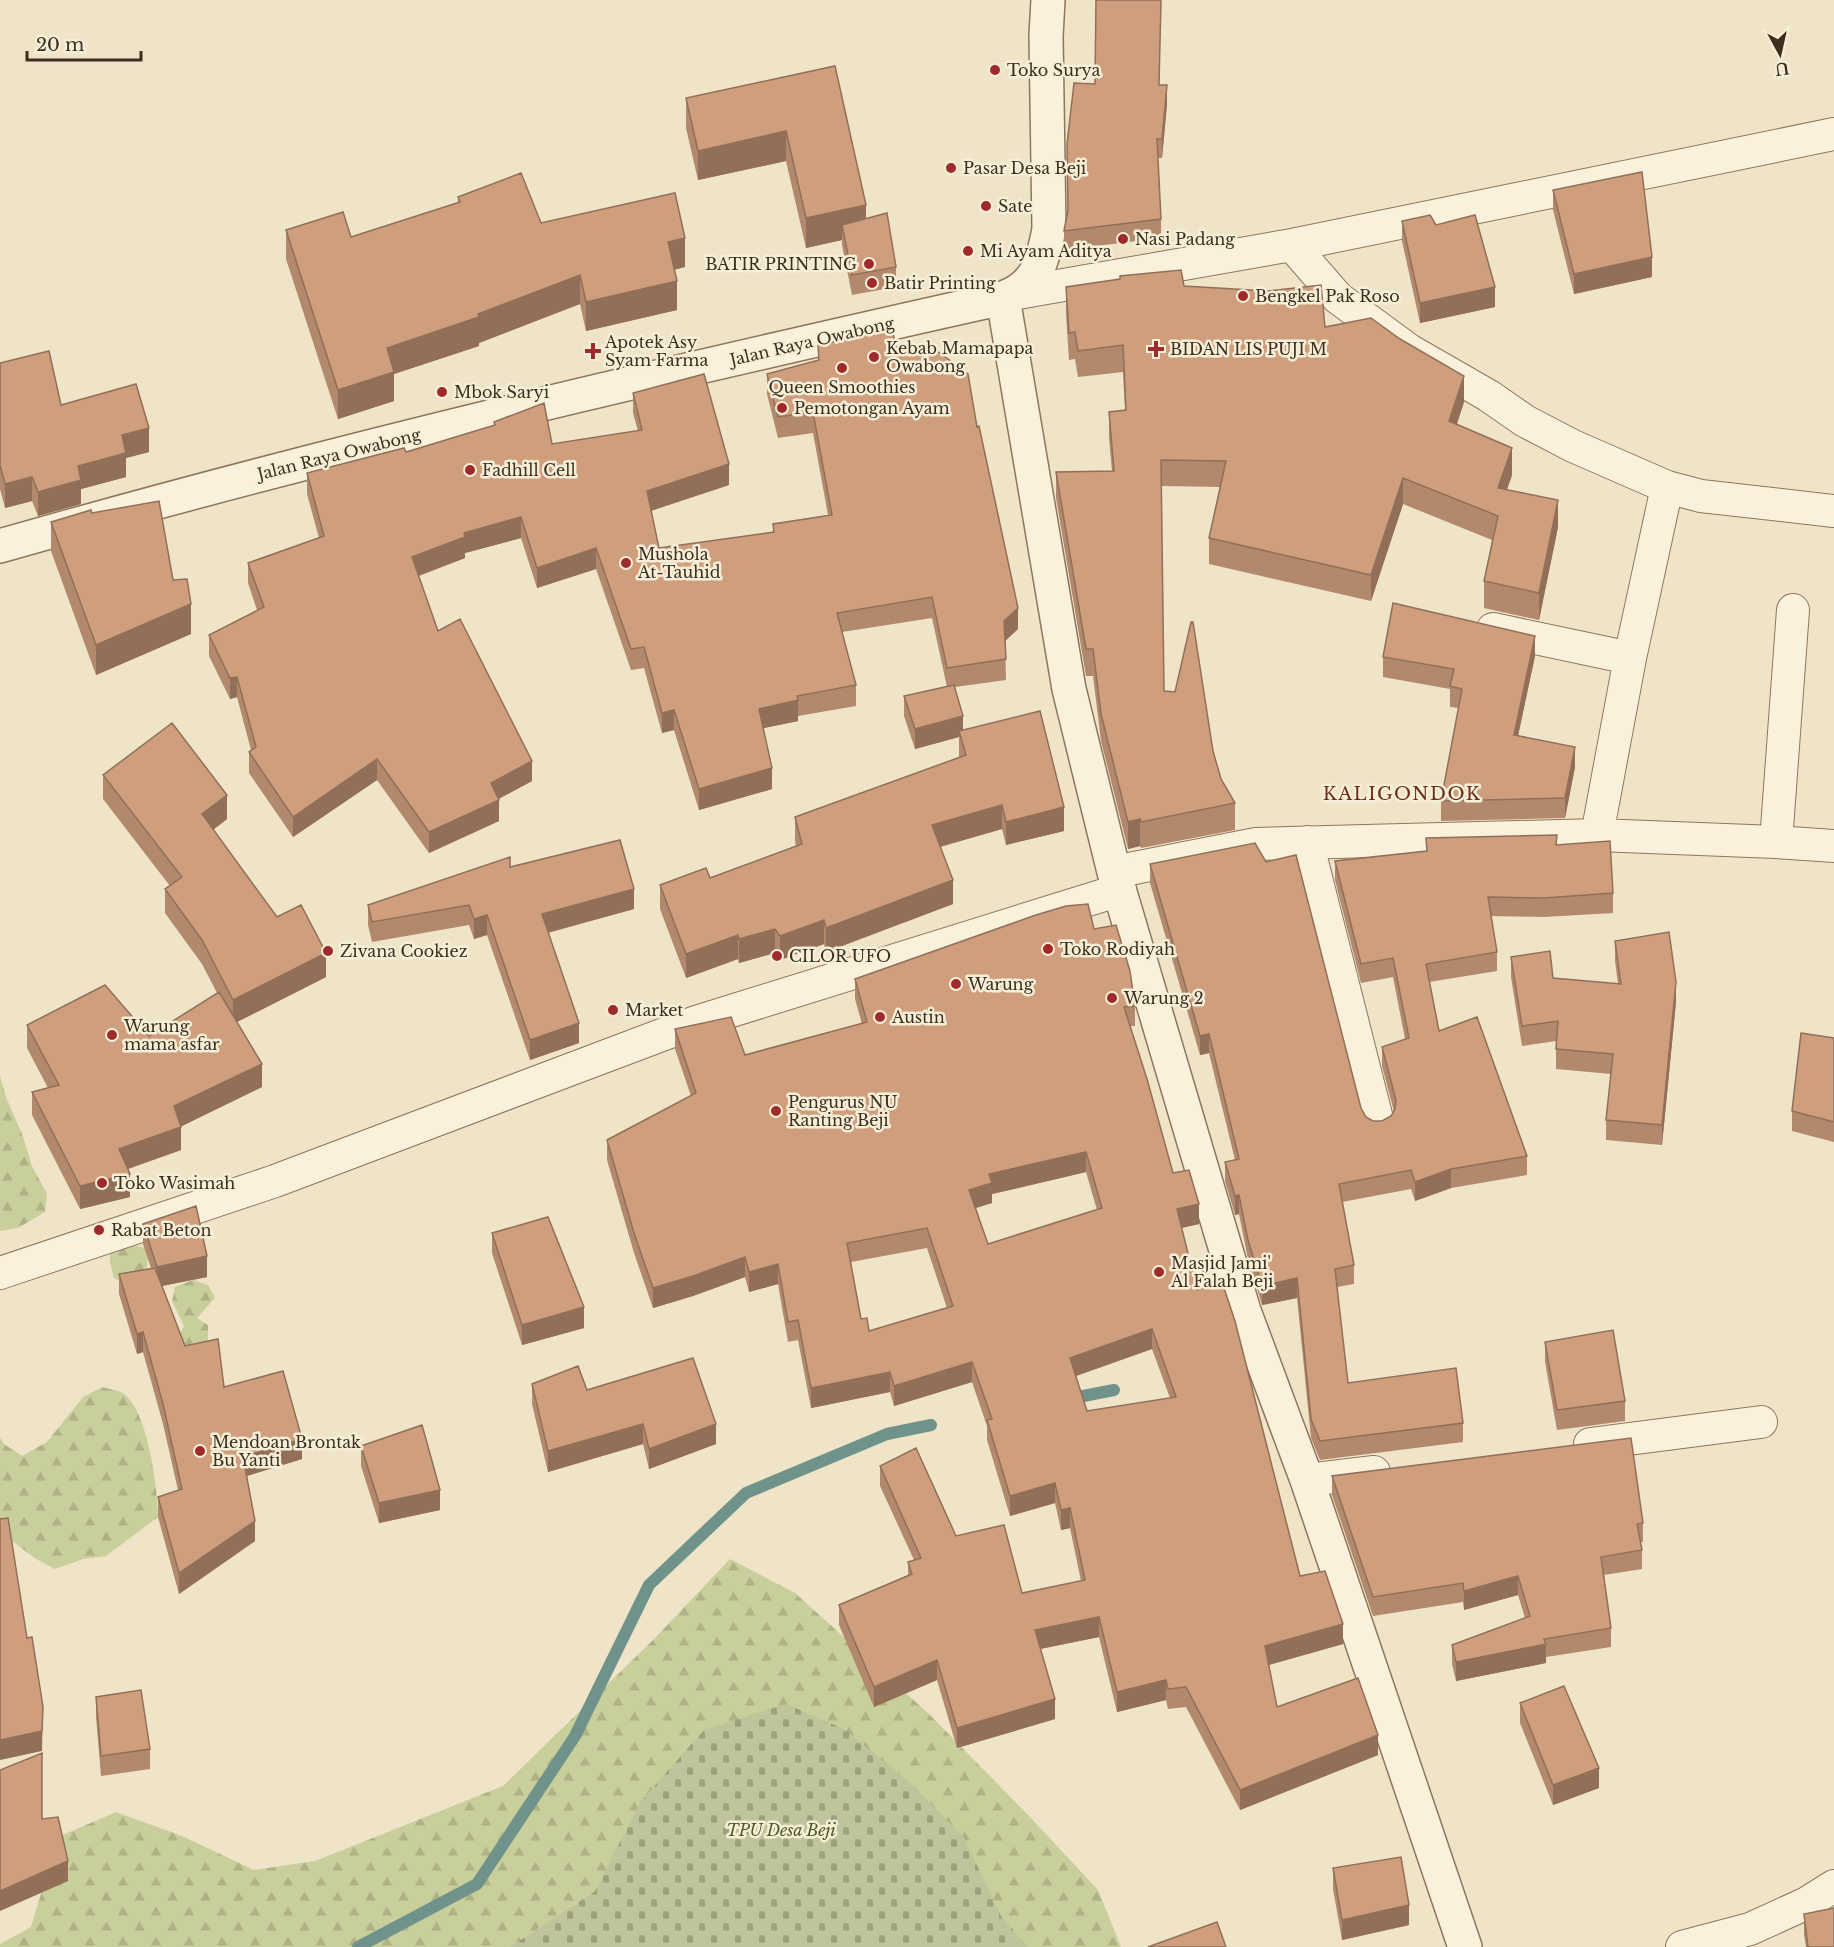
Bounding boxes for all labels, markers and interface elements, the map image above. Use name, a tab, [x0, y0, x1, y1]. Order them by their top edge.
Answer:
scale bar	[27, 24, 141, 62]
north arrow	[1750, 24, 1810, 84]
text: 20 m	[36, 34, 84, 56]
text: U	[1774, 58, 1790, 80]
place label: Toko Surya	[1007, 60, 1101, 80]
marker: Toko Surya	[988, 63, 1002, 77]
place label: Pasar Desa Beji	[963, 158, 1087, 178]
marker: Pasar Desa Beji	[944, 161, 958, 175]
place label: Sate	[998, 196, 1032, 216]
marker: Sate	[979, 199, 993, 213]
place label: Nasi Padang	[1135, 229, 1235, 249]
marker: Nasi Padang	[1116, 232, 1130, 246]
place label: Mi Ayam Aditya	[980, 241, 1112, 261]
marker: Mi Ayam Aditya	[961, 244, 975, 258]
place label: BATIR PRINTING	[705, 254, 857, 274]
marker: BATIR PRINTING	[862, 257, 876, 271]
place label: Batir Printing	[884, 273, 996, 293]
marker: Batir Printing	[865, 276, 879, 290]
place label: Bengkel Pak Roso	[1255, 286, 1400, 306]
marker: Bengkel Pak Roso	[1236, 289, 1250, 303]
street label: Jalan Raya Owabong	[726, 312, 896, 370]
place label: Apotek Asy Syam Farma	[604, 332, 709, 370]
place label: Kebab Mamapapa Owabong	[886, 338, 1034, 376]
place label: BIDAN LIS PUJI M	[1170, 339, 1327, 359]
marker: BIDAN LIS PUJI M	[1147, 340, 1165, 358]
marker: Apotek Asy Syam Farma	[586, 344, 600, 358]
marker: Kebab Mamapapa Owabong	[867, 350, 881, 364]
marker: Queen Smoothies	[835, 361, 849, 375]
place label: Queen Smoothies	[768, 377, 916, 397]
place label: Mbok Saryi	[454, 382, 550, 402]
marker: Mbok Saryi	[435, 385, 449, 399]
place label: Pemotongan Ayam	[794, 398, 950, 418]
marker: Pemotongan Ayam	[775, 401, 789, 415]
street label: Jalan Raya Owabong	[253, 424, 423, 484]
place label: Fadhill Cell	[482, 460, 576, 480]
marker: Fadhill Cell	[463, 463, 477, 477]
place label: Mushola At-Tauhid	[637, 544, 721, 582]
marker: Mushola At-Tauhid	[619, 556, 633, 570]
district label: KALIGONDOK	[1323, 783, 1481, 805]
place label: Toko Rodiyah	[1060, 939, 1175, 959]
place label: Zivana Cookiez	[340, 941, 468, 961]
marker: Toko Rodiyah	[1041, 942, 1055, 956]
marker: Zivana Cookiez	[321, 944, 335, 958]
place label: CILOR UFO	[789, 946, 891, 966]
marker: CILOR UFO	[770, 949, 784, 963]
place label: Warung	[967, 974, 1034, 994]
marker: Warung	[949, 977, 963, 991]
place label: Warung 2	[1123, 988, 1204, 1008]
marker: Warung 2	[1105, 991, 1119, 1005]
place label: Market	[625, 1000, 683, 1020]
marker: Market	[606, 1003, 620, 1017]
place label: Austin	[891, 1007, 945, 1027]
marker: Austin	[873, 1010, 887, 1024]
place label: Warung mama asfar	[123, 1016, 220, 1054]
marker: Warung mama asfar	[105, 1028, 119, 1042]
place label: Pengurus NU Ranting Beji	[788, 1092, 898, 1130]
marker: Pengurus NU Ranting Beji	[769, 1104, 783, 1118]
place label: Toko Wasimah	[114, 1173, 235, 1193]
marker: Toko Wasimah	[95, 1176, 109, 1190]
place label: Rabat Beton	[111, 1220, 211, 1240]
marker: Rabat Beton	[92, 1223, 106, 1237]
place label: Masjid Jami' Al Falah Beji	[1170, 1253, 1274, 1291]
marker: Masjid Jami' Al Falah Beji	[1152, 1265, 1166, 1279]
place label: Mendoan Brontak Bu Yanti	[212, 1432, 361, 1470]
marker: Mendoan Brontak Bu Yanti	[193, 1444, 207, 1458]
park label: TPU Desa Beji	[726, 1820, 836, 1840]

